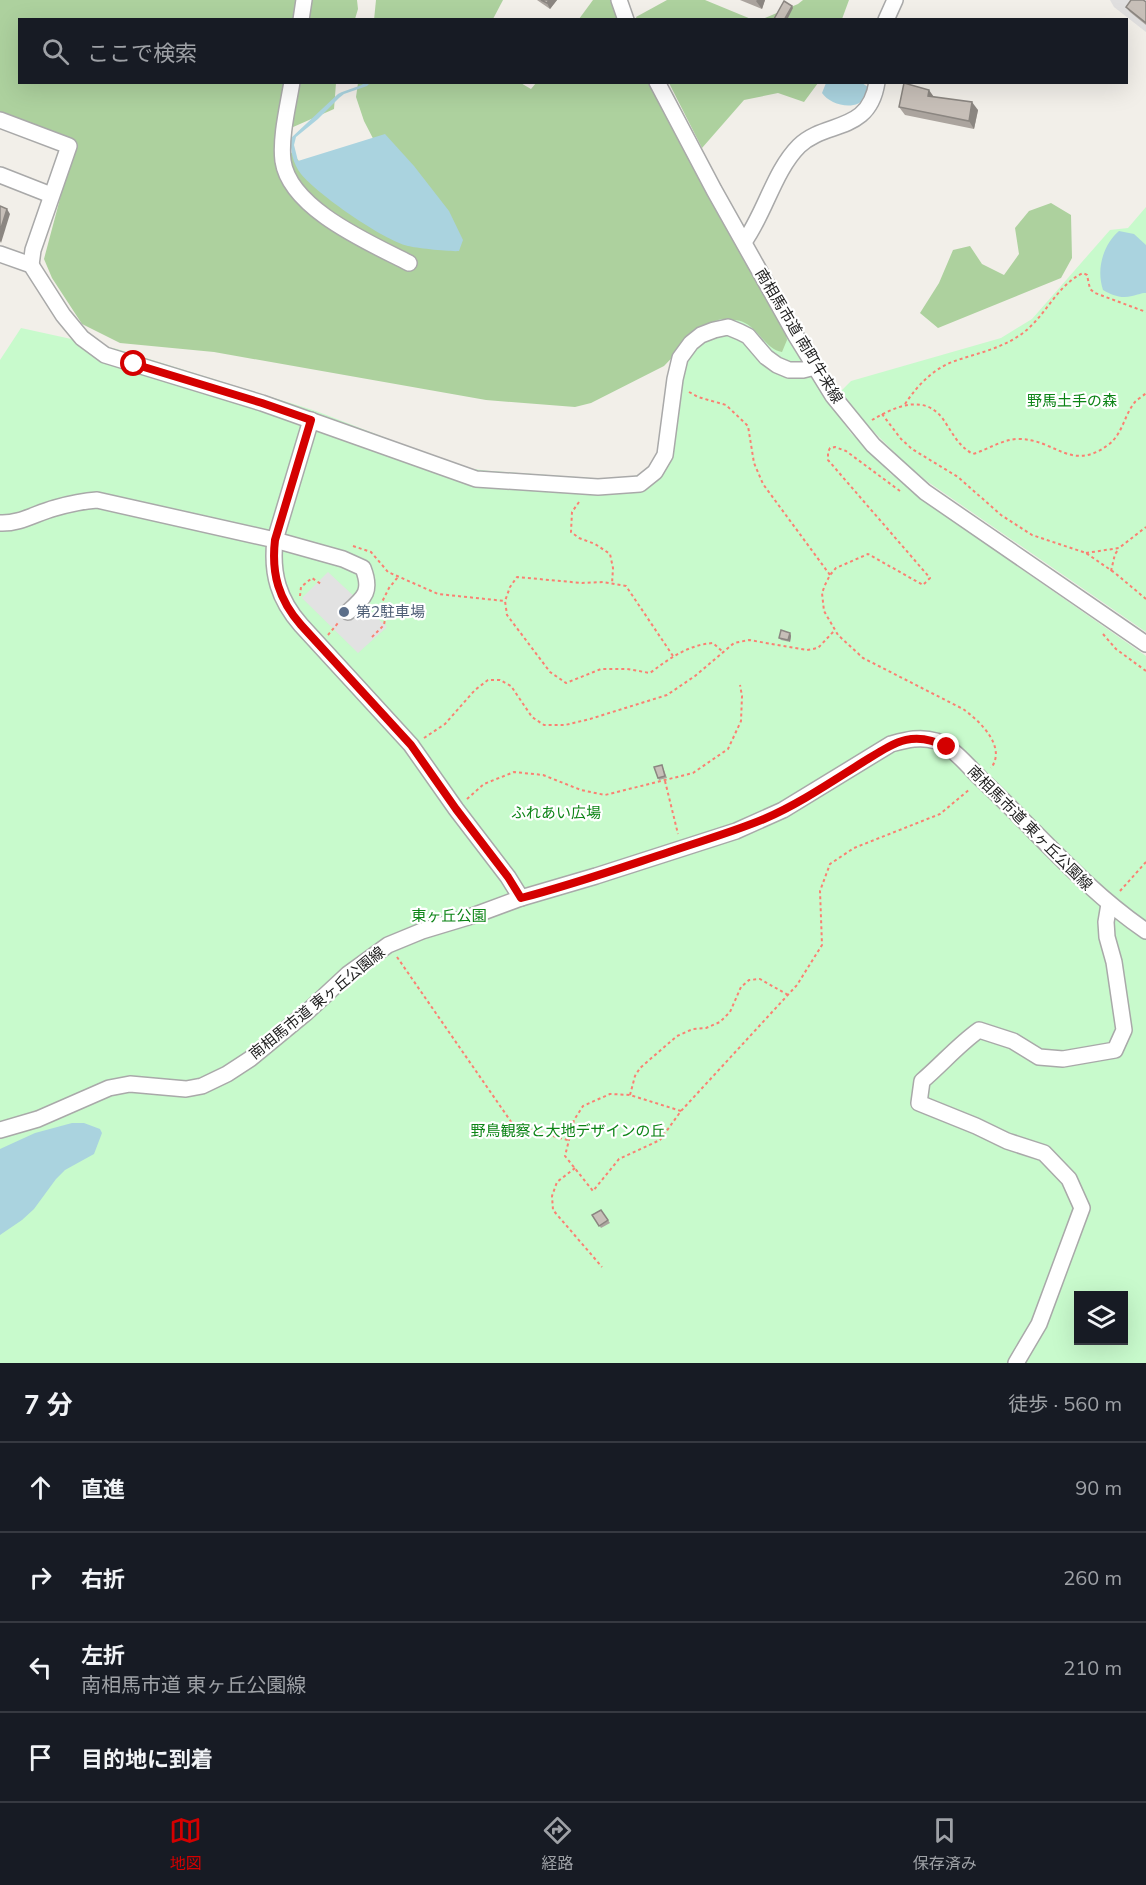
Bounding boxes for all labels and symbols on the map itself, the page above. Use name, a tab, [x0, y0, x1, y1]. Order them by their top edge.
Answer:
street label: 南相馬市道 南町牛来線	[752, 265, 847, 407]
route start	[120, 350, 146, 376]
park label: 野馬土手の森	[1027, 391, 1117, 410]
place label: 第2駐車場	[356, 602, 425, 621]
marker: 第2駐車場	[337, 605, 351, 619]
route end	[933, 733, 959, 759]
street label: 南相馬市道 東ヶ丘公園線	[964, 761, 1097, 894]
park label: ふれあい広場	[511, 803, 601, 822]
park label: 東ヶ丘公園	[411, 906, 487, 925]
street label: 南相馬市道 東ヶ丘公園線	[245, 942, 388, 1063]
park label: 野鳥観察と大地デザインの丘	[470, 1121, 666, 1140]

